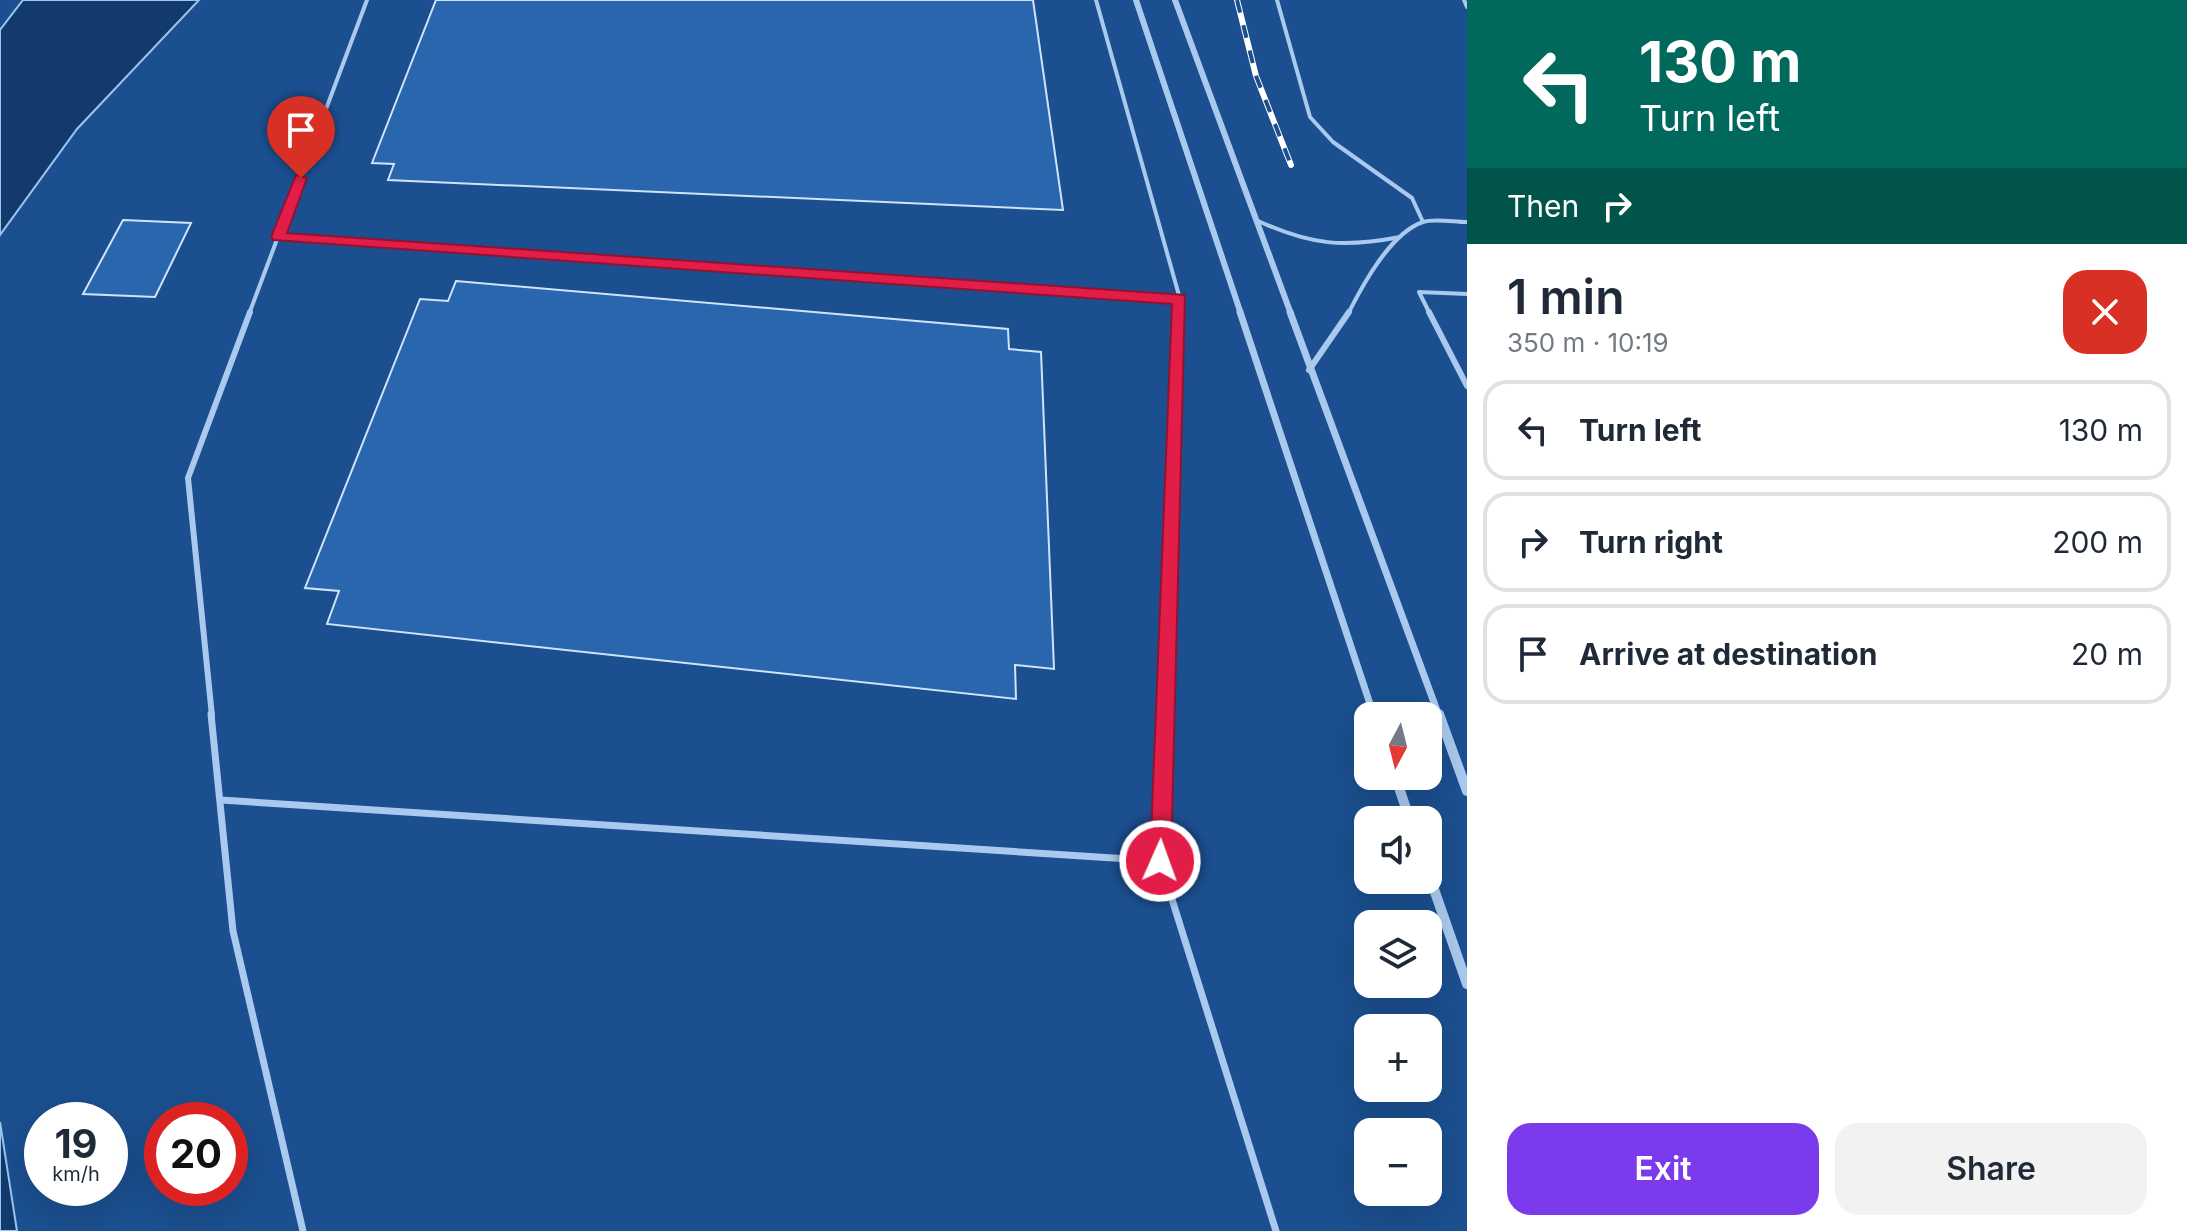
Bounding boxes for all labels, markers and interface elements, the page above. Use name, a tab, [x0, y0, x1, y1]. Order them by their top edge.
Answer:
text: 130 m	[1639, 28, 1801, 96]
icon: left	[1507, 32, 1611, 136]
pin	[267, 96, 335, 178]
text: Turn left	[1639, 96, 1780, 140]
icon: arrive	[279, 108, 323, 152]
icon: right	[1595, 184, 1639, 228]
text: Then	[1507, 188, 1579, 224]
text: 1 min	[1507, 267, 1625, 326]
button: close	[2063, 270, 2147, 354]
text: 350 m · 10:19	[1507, 327, 1669, 358]
icon: left	[1511, 408, 1555, 452]
text: Turn left	[1579, 412, 1701, 448]
text: 130 m	[2059, 412, 2143, 448]
icon: right	[1511, 520, 1555, 564]
text: Turn right	[1579, 524, 1723, 560]
text: 200 m	[2052, 524, 2143, 560]
icon: arrive	[1511, 632, 1555, 676]
text: Arrive at destination	[1579, 636, 1877, 672]
text: 20 m	[2071, 636, 2143, 672]
north arrow	[1354, 702, 1442, 790]
map controls	[1354, 702, 1442, 1206]
button: sound	[1354, 806, 1442, 894]
position arrow	[1118, 819, 1202, 903]
button: layers	[1354, 910, 1442, 998]
button: +	[1354, 1014, 1442, 1102]
speed limit sign: 20	[144, 1102, 248, 1206]
button: −	[1354, 1118, 1442, 1206]
text: 19	[54, 1119, 98, 1168]
button: Exit	[1507, 1123, 1819, 1215]
button: Share	[1835, 1123, 2147, 1215]
text: km/h	[52, 1162, 100, 1186]

